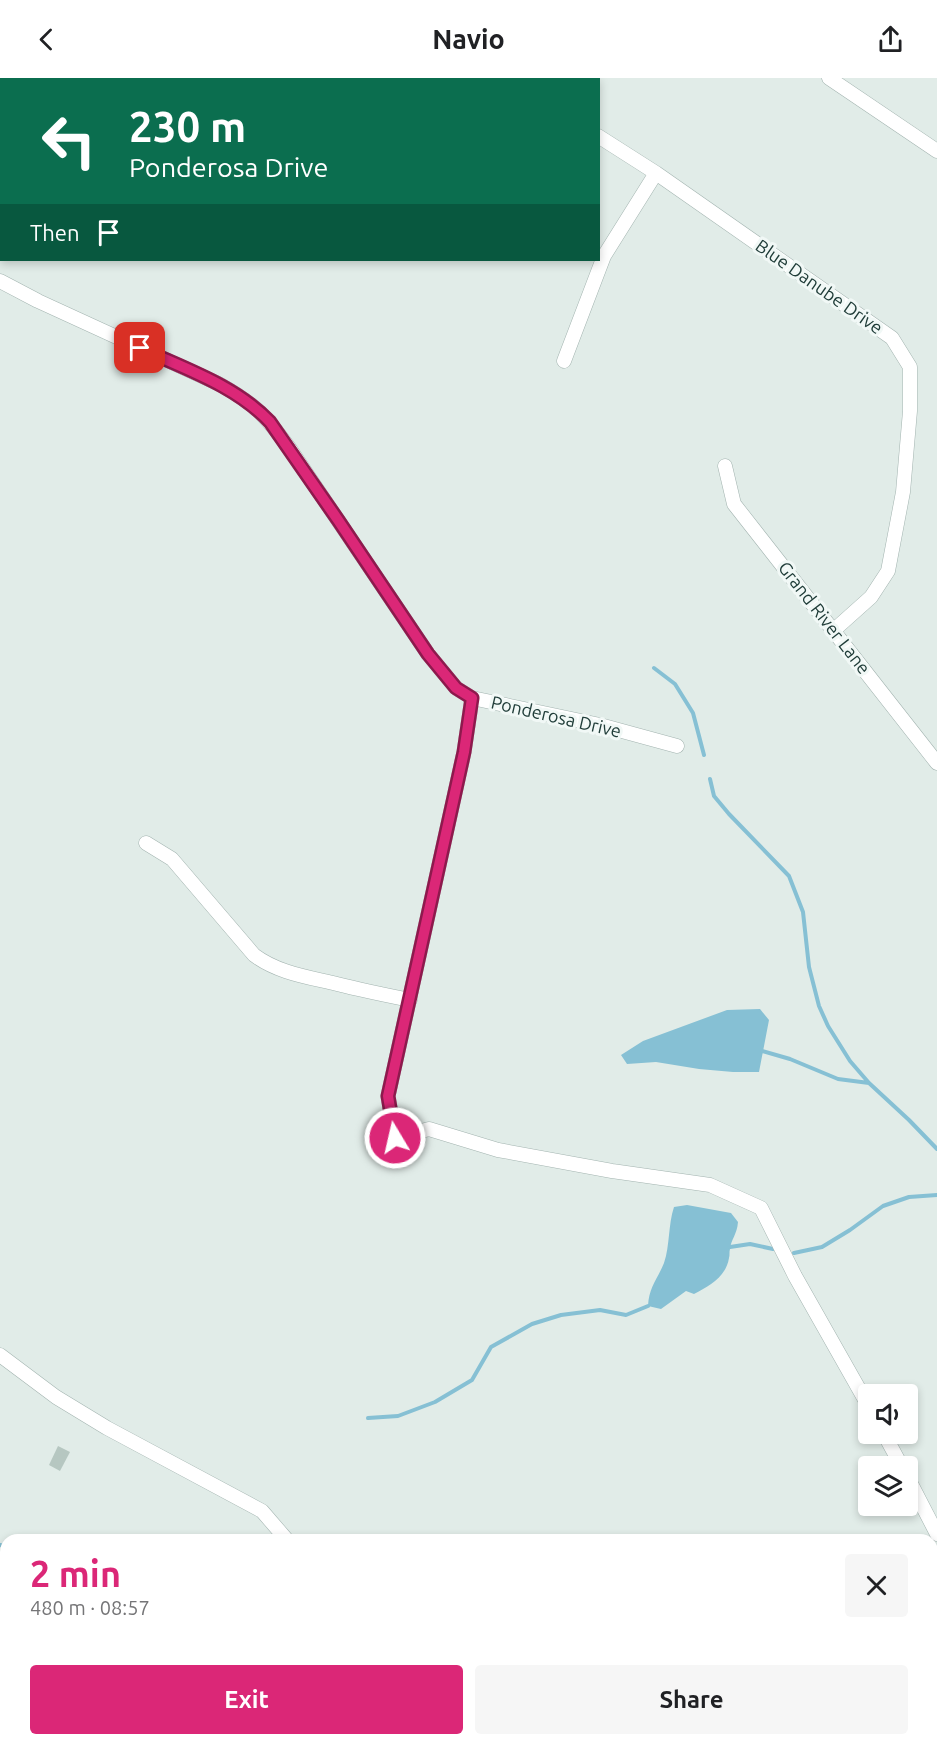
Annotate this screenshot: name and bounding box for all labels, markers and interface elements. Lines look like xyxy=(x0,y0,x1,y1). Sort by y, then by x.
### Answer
icon: back xyxy=(30,23,63,56)
icon: share xyxy=(874,23,907,56)
text: Navio xyxy=(432,24,505,54)
icon: left xyxy=(30,102,108,180)
text: 230 m xyxy=(129,103,246,150)
text: Ponderosa Drive xyxy=(129,152,328,182)
icon: arrive xyxy=(92,216,125,249)
text: Then xyxy=(30,220,80,245)
street label: Blue Danube Drive xyxy=(752,235,887,337)
pin xyxy=(114,322,165,373)
icon: arrive xyxy=(123,331,156,364)
street label: Grand River Lane xyxy=(775,557,875,677)
street label: Ponderosa Drive xyxy=(489,691,623,741)
position arrow xyxy=(363,1106,427,1170)
map controls xyxy=(858,1384,918,1516)
button: sound xyxy=(858,1384,918,1444)
button: layers xyxy=(858,1456,918,1516)
text: 2 min xyxy=(30,1553,121,1594)
button: close xyxy=(845,1554,908,1617)
text: 480 m · 08:57 xyxy=(30,1596,150,1619)
button: Exit xyxy=(30,1665,463,1734)
button: Share xyxy=(475,1665,908,1734)

